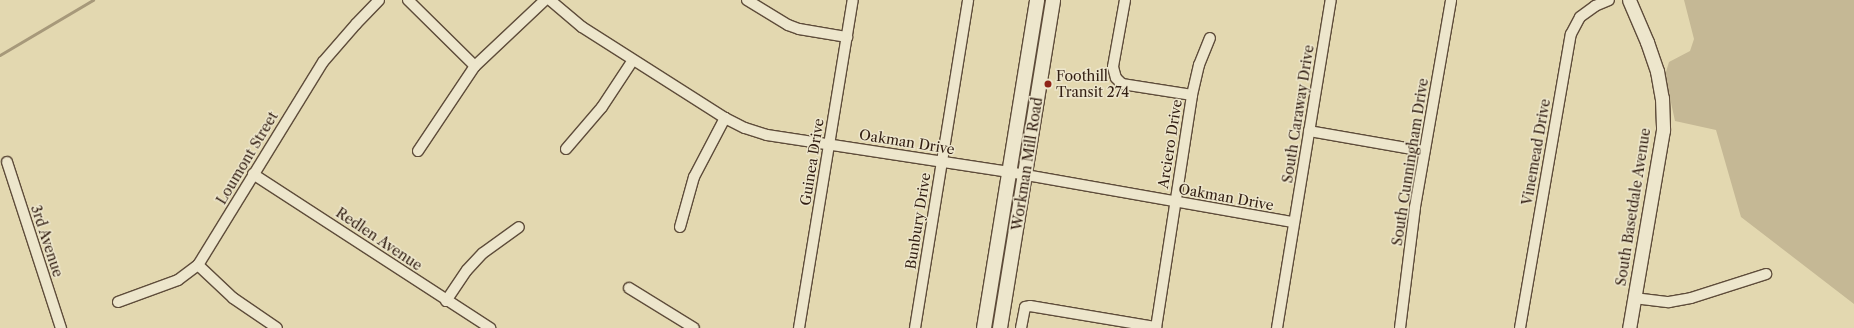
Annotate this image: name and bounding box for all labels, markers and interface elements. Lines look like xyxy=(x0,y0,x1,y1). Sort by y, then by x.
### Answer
street label: South Caraway Drive xyxy=(1279,43,1317,185)
place label: Foothill Transit 274 xyxy=(1056,68,1129,100)
street label: South Cunningham Drive xyxy=(1388,77,1432,247)
marker: Foothill Transit 274 xyxy=(1043,79,1053,89)
street label: Workman Mill Road xyxy=(1008,96,1046,232)
street label: Vinemead Drive xyxy=(1518,97,1554,207)
street label: Arciero Drive xyxy=(1155,98,1185,190)
street label: Loumont Street xyxy=(213,109,281,207)
street label: Guinea Drive xyxy=(797,117,827,207)
street label: Oakman Drive xyxy=(858,126,956,158)
street label: South Basetdale Avenue xyxy=(1612,126,1654,288)
street label: Bunbury Drive xyxy=(902,171,934,271)
street label: Oakman Drive xyxy=(1177,180,1275,214)
street label: 3rd Avenue xyxy=(27,203,67,279)
street label: Redlen Avenue xyxy=(333,204,425,274)

